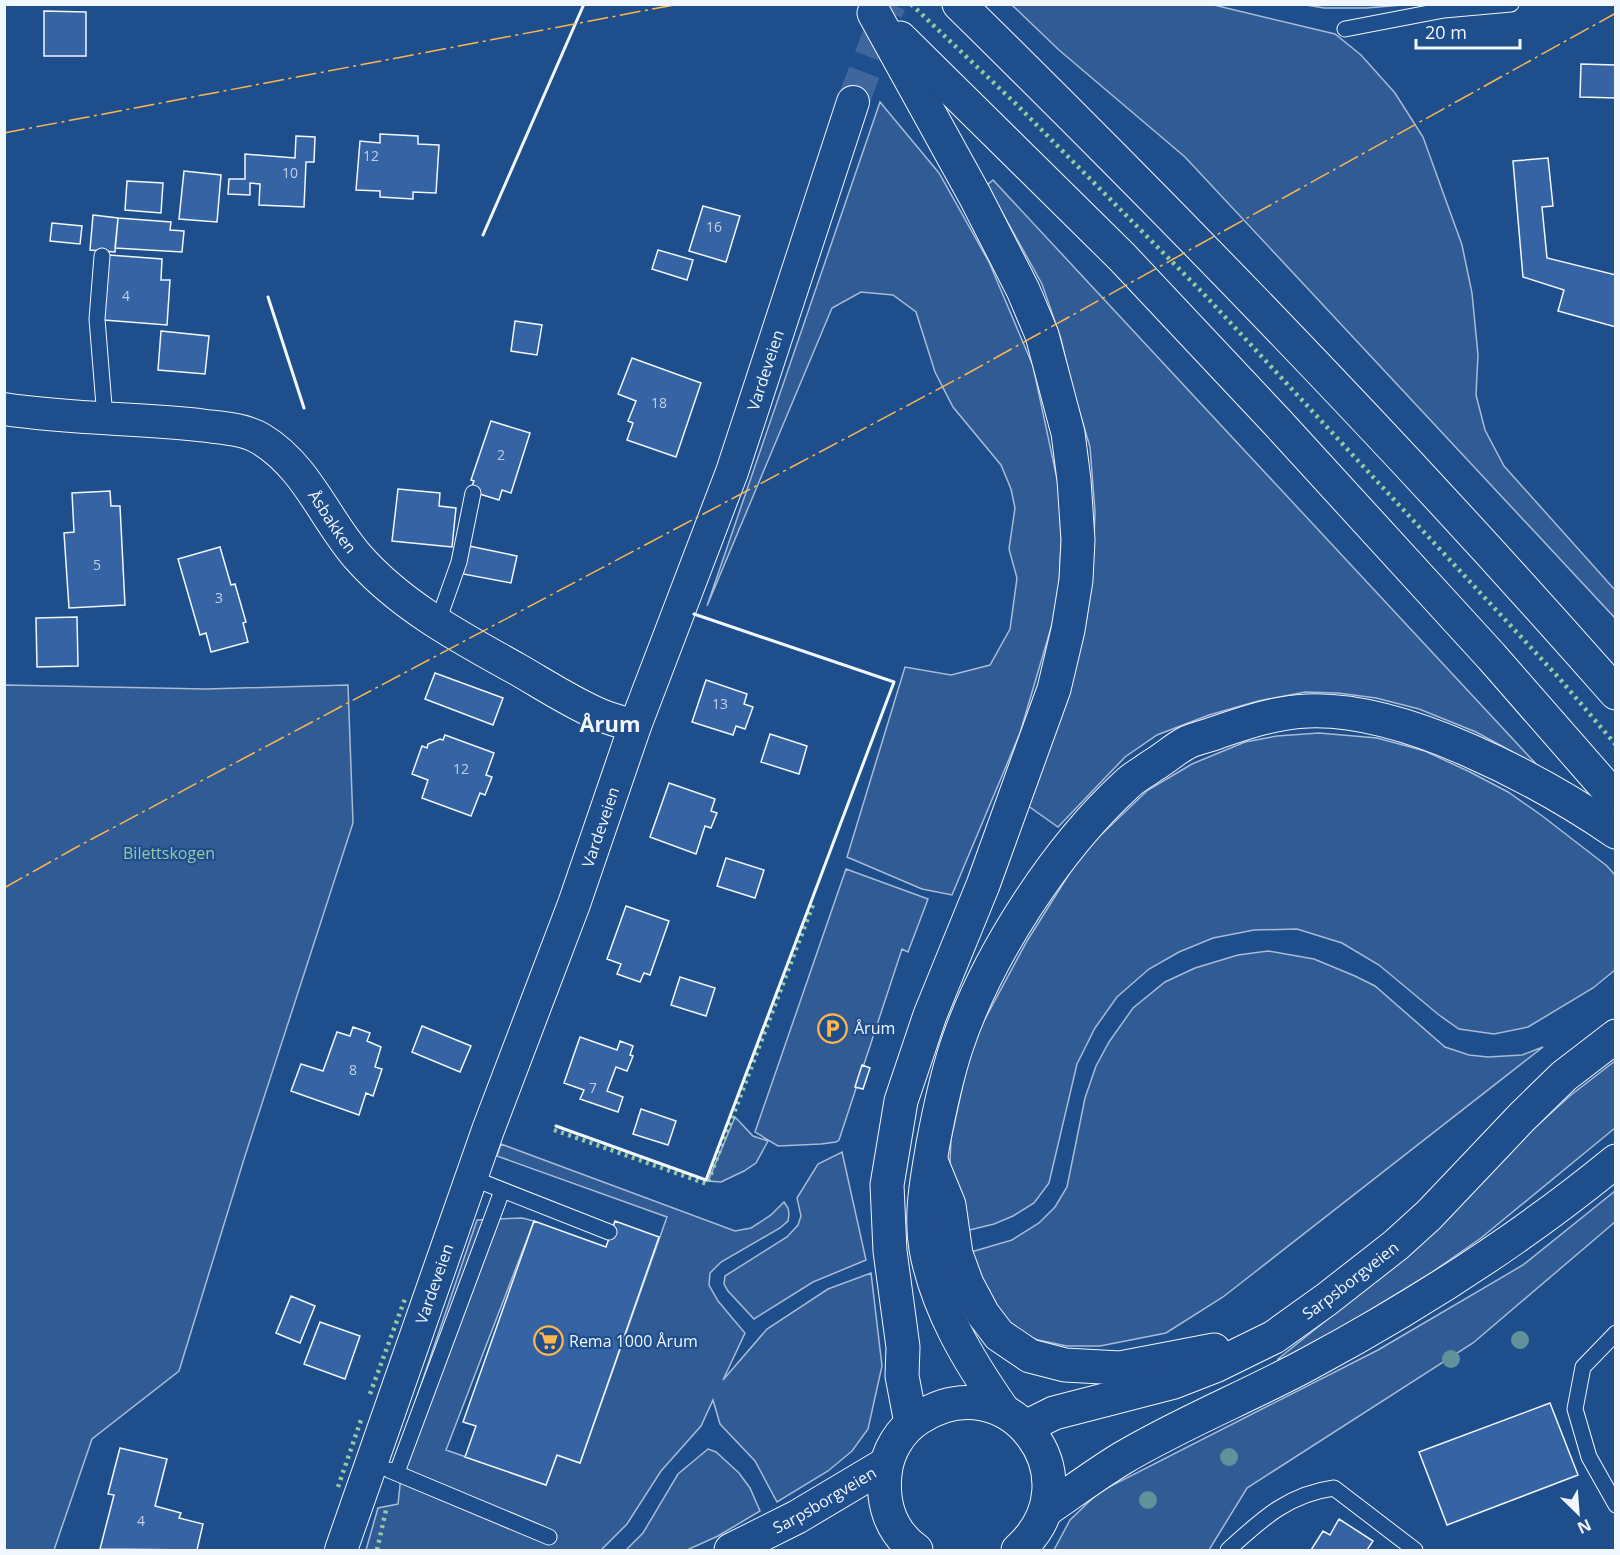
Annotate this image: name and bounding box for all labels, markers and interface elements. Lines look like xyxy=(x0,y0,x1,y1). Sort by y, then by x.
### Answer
scale bar xyxy=(1416,12,1520,50)
text: 20 m xyxy=(1425,20,1467,44)
house number: 12 xyxy=(363,146,379,165)
house number: 10 xyxy=(282,163,298,182)
house number: 16 xyxy=(706,217,722,236)
house number: 4 xyxy=(122,286,130,305)
street label: Vardeveien xyxy=(742,327,789,413)
house number: 18 xyxy=(651,393,667,412)
house number: 2 xyxy=(497,445,505,464)
street label: Åsbakken xyxy=(303,486,362,558)
house number: 5 xyxy=(93,555,101,574)
house number: 3 xyxy=(215,588,223,607)
house number: 13 xyxy=(712,694,728,713)
district label: Årum xyxy=(579,708,641,738)
house number: 12 xyxy=(453,759,469,778)
street label: Vardeveien xyxy=(576,784,624,870)
park label: Bilettskogen xyxy=(123,842,215,864)
parking icon: Årum xyxy=(817,1012,849,1044)
place label: Årum xyxy=(854,1017,895,1039)
house number: 8 xyxy=(349,1060,357,1079)
house number: 7 xyxy=(589,1078,597,1097)
street label: Sarpsborgveien xyxy=(1298,1236,1403,1324)
street label: Vardeveien xyxy=(410,1241,458,1327)
supermarket icon: Rema 1000 Årum xyxy=(532,1325,564,1357)
place label: Rema 1000 Årum xyxy=(569,1330,698,1352)
street label: Sarpsborgveien xyxy=(769,1461,880,1538)
north arrow xyxy=(1548,1483,1608,1543)
house number: 4 xyxy=(137,1511,145,1530)
text: N xyxy=(1574,1514,1595,1539)

